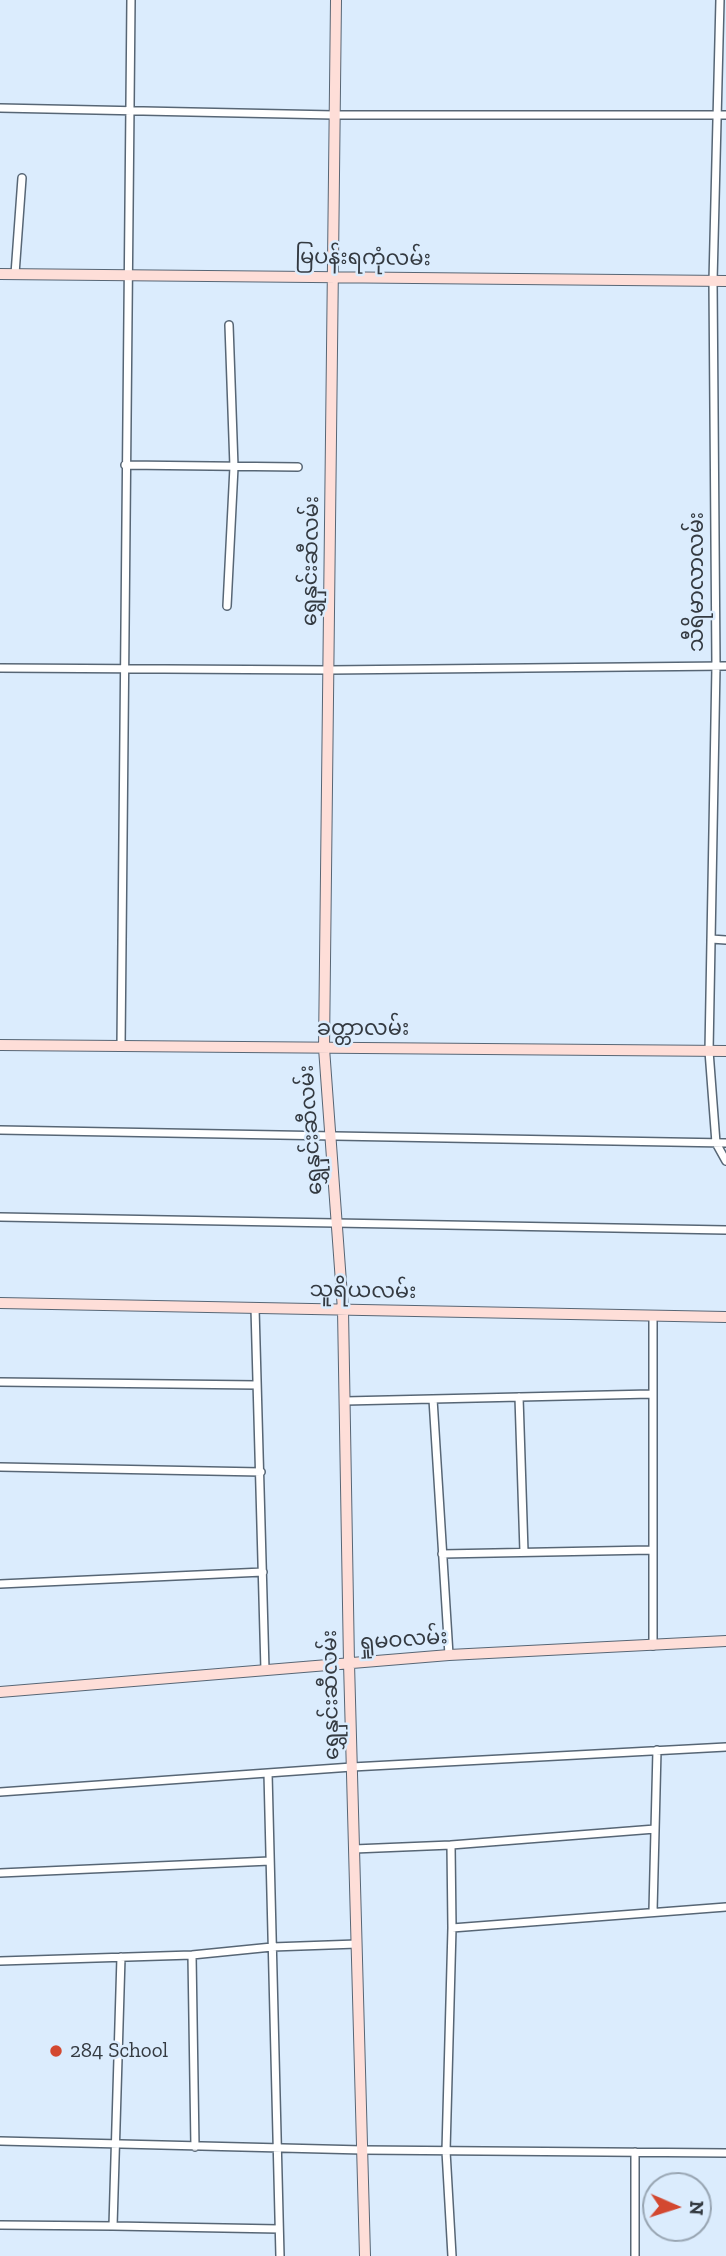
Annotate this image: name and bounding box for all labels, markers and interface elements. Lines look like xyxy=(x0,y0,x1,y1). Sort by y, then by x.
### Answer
street label: မြပန်းရကုံလမ်း xyxy=(295,244,431,272)
street label: ရွှေနှင်းဆီလမ်း xyxy=(297,496,325,626)
street label: သီရိမာလာလမ်း xyxy=(684,512,710,652)
street label: ခတ္တာလမ်း xyxy=(317,1016,409,1042)
street label: ရွှေနှင်းဆီလမ်း xyxy=(294,1064,328,1196)
street label: သူရိယလမ်း xyxy=(309,1277,417,1305)
street label: ရှုမဝလမ်း xyxy=(358,1624,448,1656)
street label: ရွှေနှင်းဆီလမ်း xyxy=(317,1630,345,1760)
place label: 284 School xyxy=(70,2038,168,2064)
marker: 284 School xyxy=(48,2043,64,2059)
north arrow xyxy=(642,2172,712,2242)
text: N xyxy=(685,2200,708,2216)

